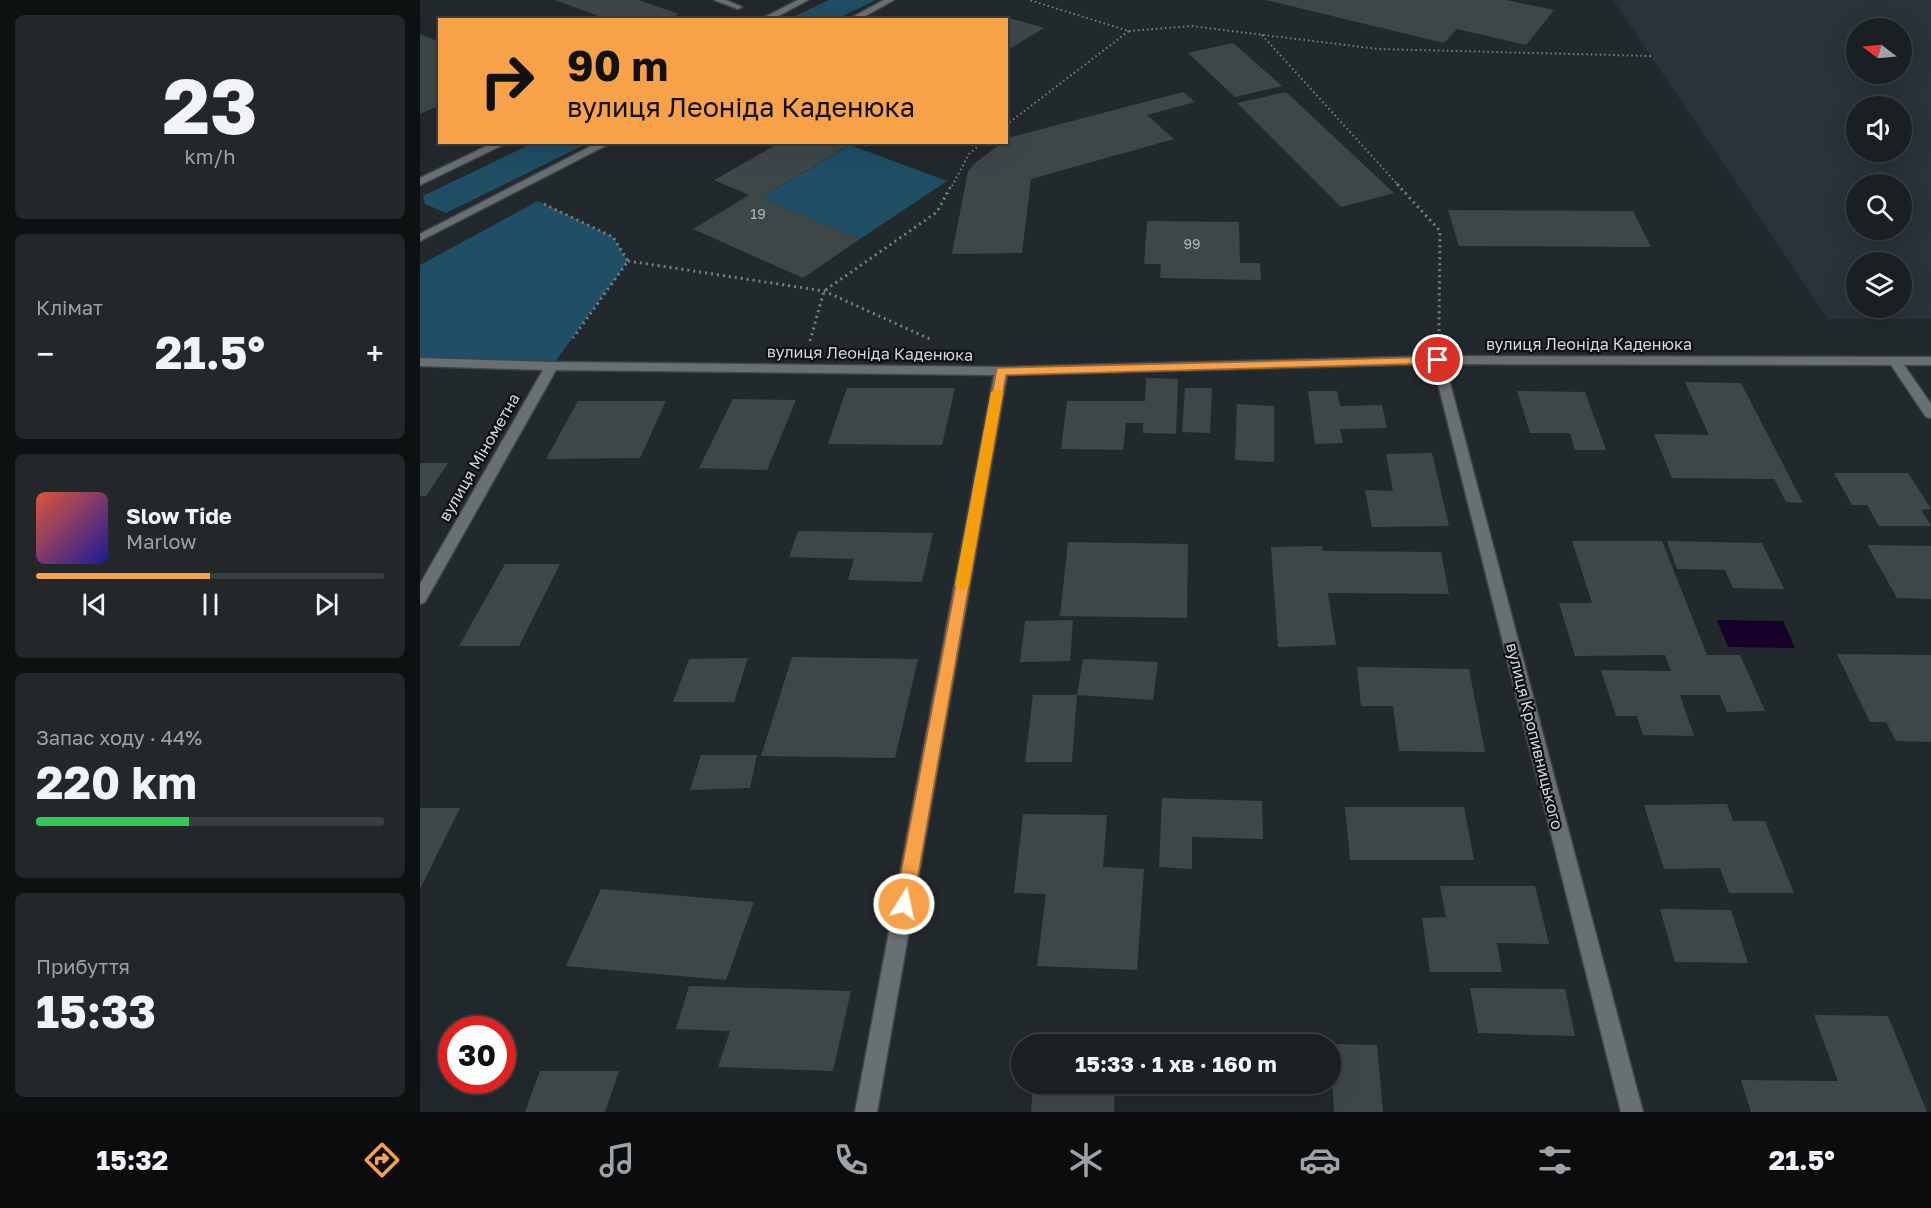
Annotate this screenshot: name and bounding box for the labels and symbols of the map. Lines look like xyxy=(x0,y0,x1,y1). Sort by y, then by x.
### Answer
north arrow xyxy=(1846,18,1912,84)
house number: 19 xyxy=(750,205,766,222)
house number: 99 xyxy=(1184,235,1200,252)
pin xyxy=(1412,334,1463,385)
street label: вулиця Леоніда Каденюка xyxy=(1486,334,1692,354)
street label: вулиця Леоніда Каденюка xyxy=(767,341,973,365)
street label: вулиця Мінометна xyxy=(434,389,524,525)
street label: вулиця Кропивницького xyxy=(1502,641,1568,831)
position arrow xyxy=(872,872,936,936)
speed limit sign: 30 xyxy=(438,1016,516,1094)

